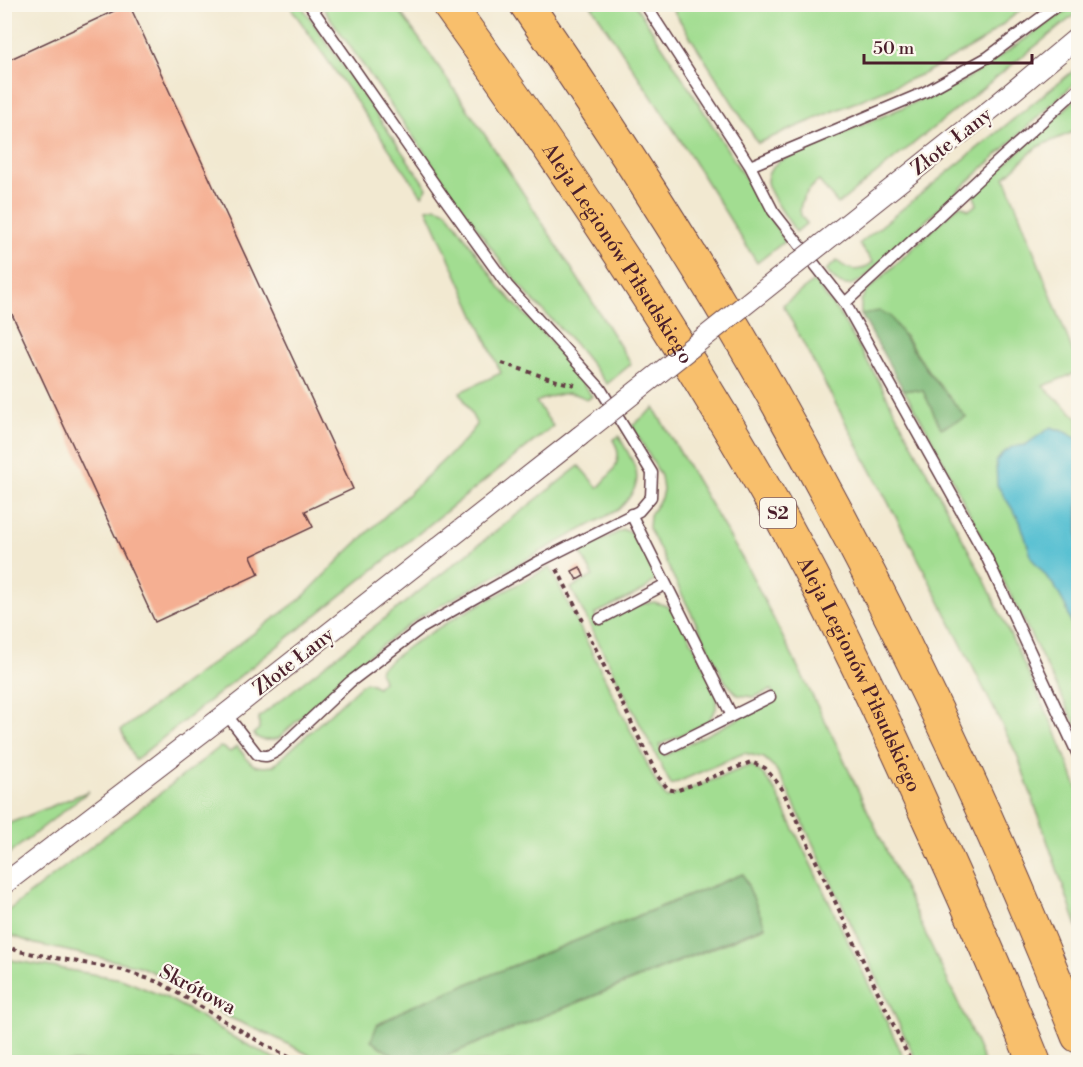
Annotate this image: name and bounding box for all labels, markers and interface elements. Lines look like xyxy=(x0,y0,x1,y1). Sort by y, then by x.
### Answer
scale bar xyxy=(864,27,1032,65)
text: 50 m xyxy=(873,37,915,60)
street label: Złote Łany xyxy=(906,103,998,182)
street label: Aleja Legionów Piłsudskiego xyxy=(536,138,698,369)
road number: S2 xyxy=(760,498,796,528)
street label: Aleja Legionów Piłsudskiego xyxy=(790,552,926,797)
street label: Złote Łany xyxy=(248,623,340,702)
street label: Skrótowa xyxy=(155,960,241,1021)

